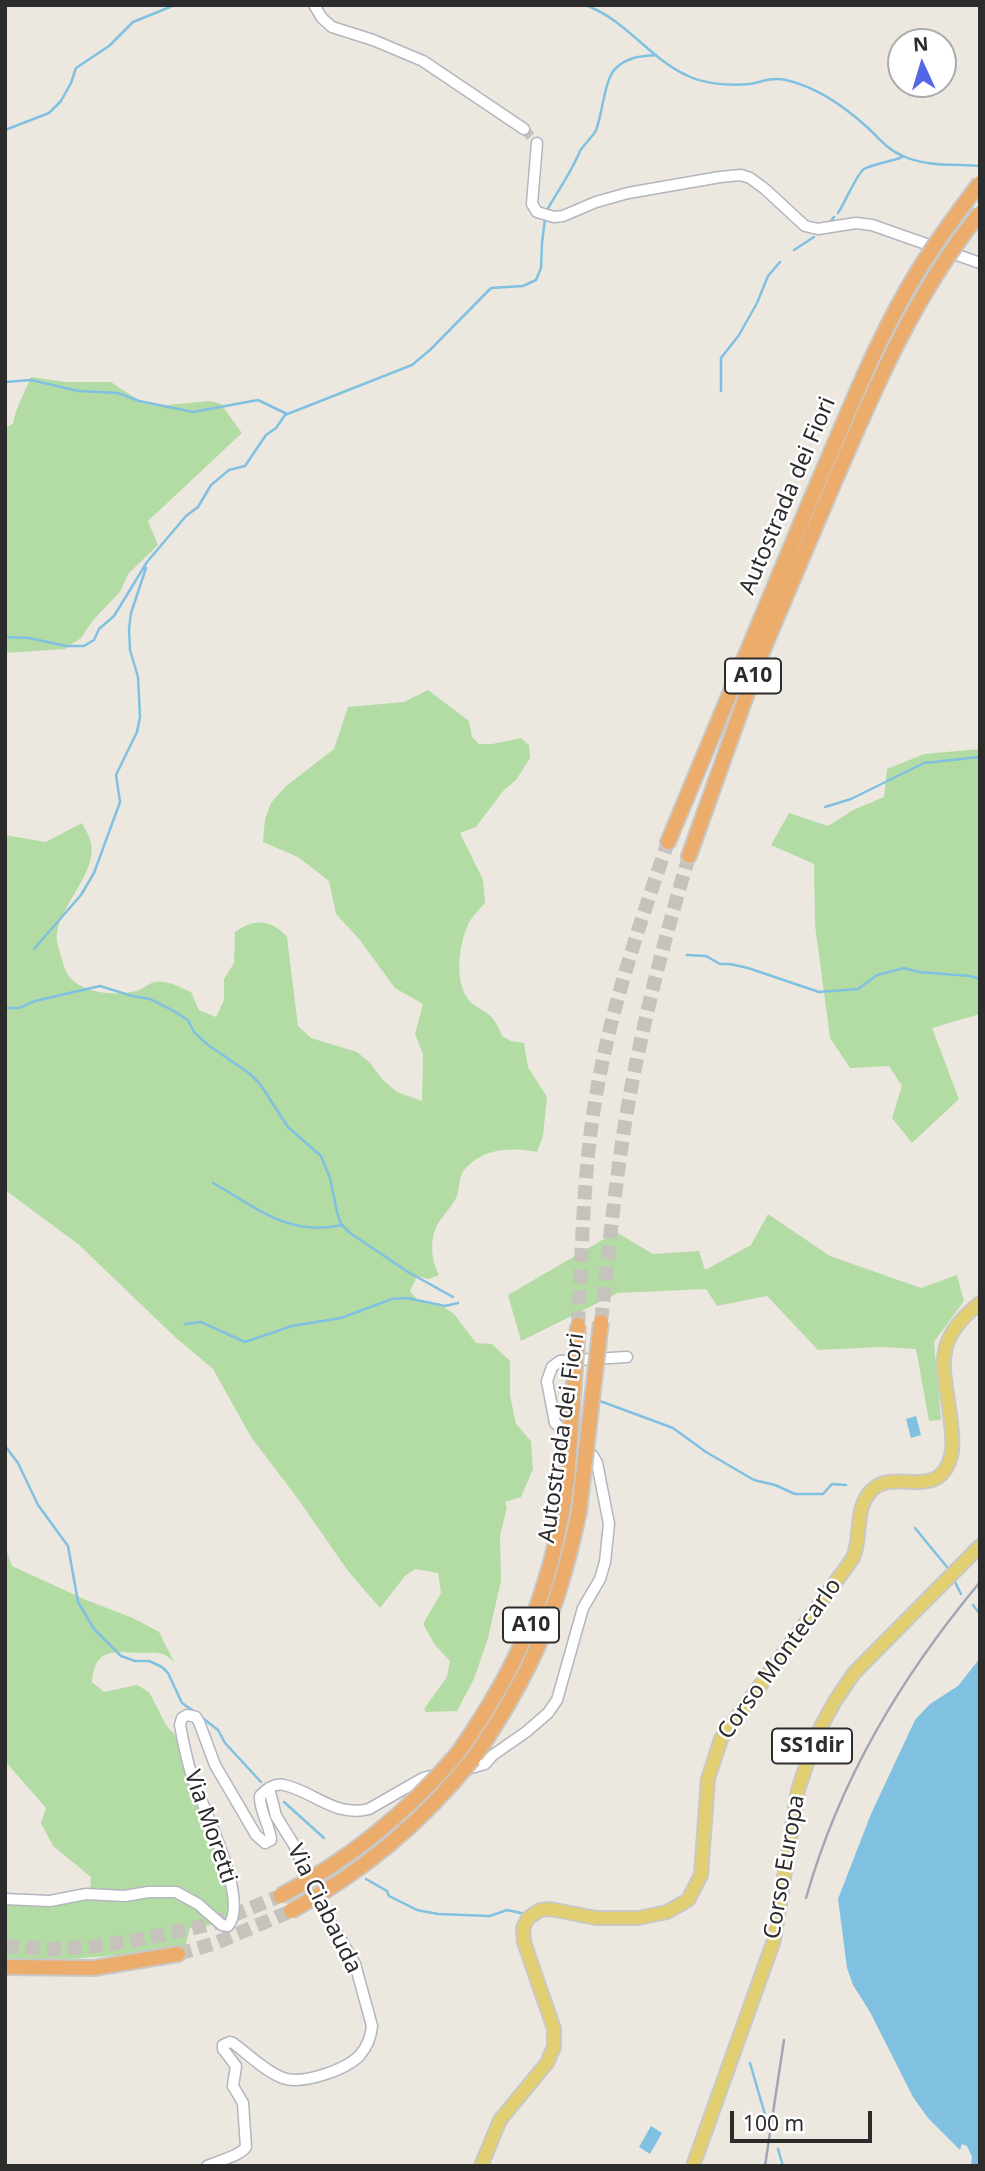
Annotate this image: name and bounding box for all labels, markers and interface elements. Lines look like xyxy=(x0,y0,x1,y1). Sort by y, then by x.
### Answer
north arrow xyxy=(887,28,957,98)
text: N xyxy=(912,31,929,58)
street label: Autostrada dei Fiori xyxy=(734,393,842,599)
road number: A10 xyxy=(725,658,781,694)
street label: Autostrada dei Fiori xyxy=(534,1331,590,1545)
street label: Corso Montecarlo xyxy=(712,1573,848,1745)
road number: A10 xyxy=(503,1608,559,1642)
road number: SS1dir xyxy=(772,1728,852,1764)
street label: Via Moretti xyxy=(178,1767,242,1887)
street label: Corso Europa xyxy=(759,1793,811,1941)
street label: Via Ciabauda xyxy=(281,1840,367,1978)
scale bar xyxy=(733,2098,875,2142)
text: 100 m xyxy=(743,2109,804,2137)

